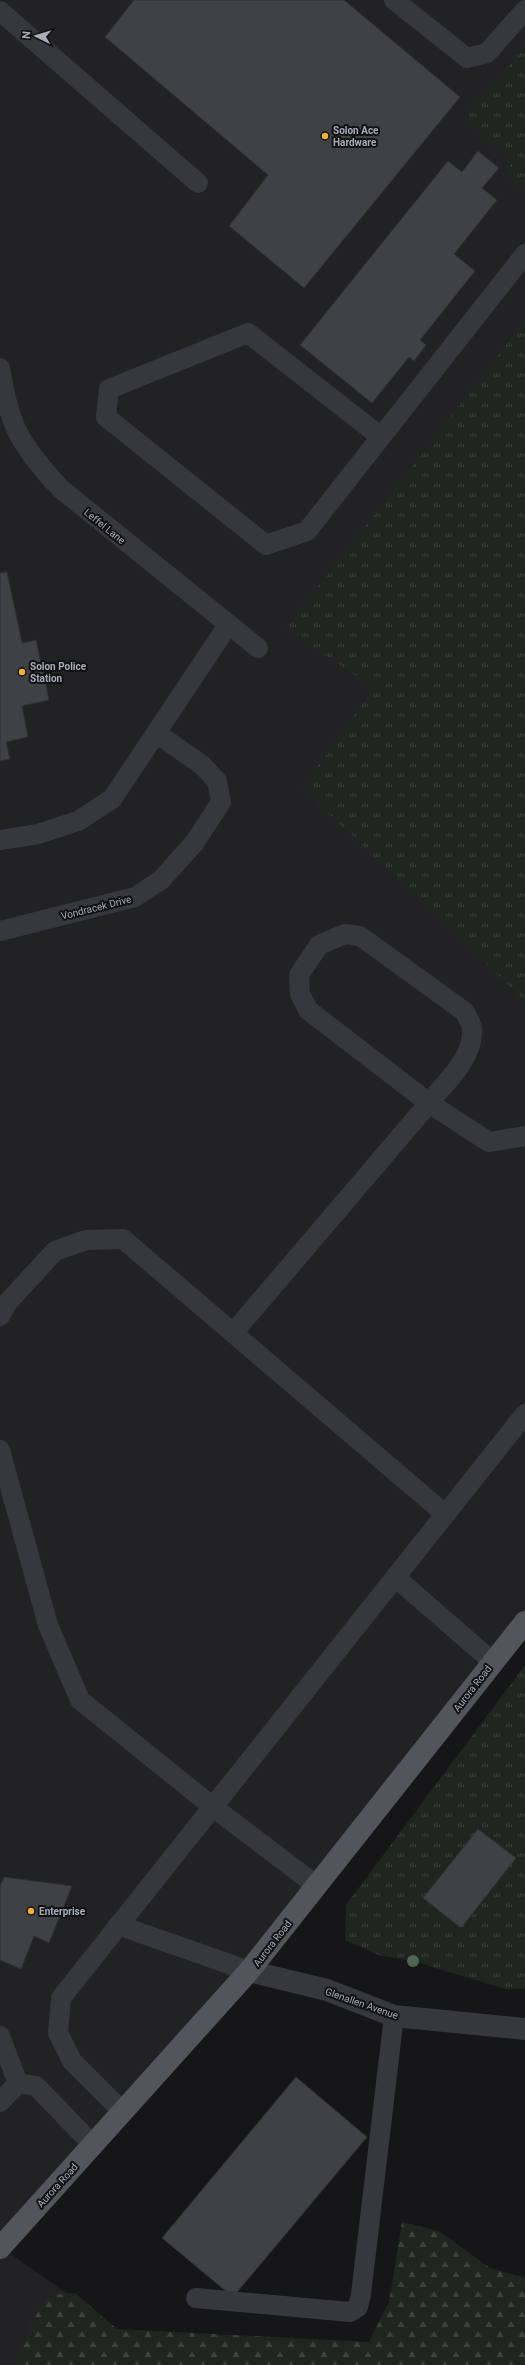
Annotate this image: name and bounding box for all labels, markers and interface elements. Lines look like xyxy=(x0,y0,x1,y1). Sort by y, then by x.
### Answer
north arrow xyxy=(16,16,56,56)
text: N xyxy=(20,31,33,40)
place label: Solon Ace Hardware xyxy=(333,125,379,148)
marker: Solon Ace Hardware xyxy=(320,131,330,141)
street label: Leffel Lane xyxy=(82,507,127,546)
place label: Solon Police Station xyxy=(30,661,87,684)
marker: Solon Police Station xyxy=(17,667,27,677)
street label: Vondracek Drive xyxy=(60,893,132,922)
street label: Aurora Road xyxy=(451,1663,494,1713)
marker: Enterprise xyxy=(26,1906,36,1916)
place label: Enterprise xyxy=(39,1906,86,1917)
street label: Aurora Road xyxy=(251,1918,294,1968)
street label: Glenallen Avenue xyxy=(324,1986,400,2021)
street label: Aurora Road xyxy=(35,2161,80,2209)

